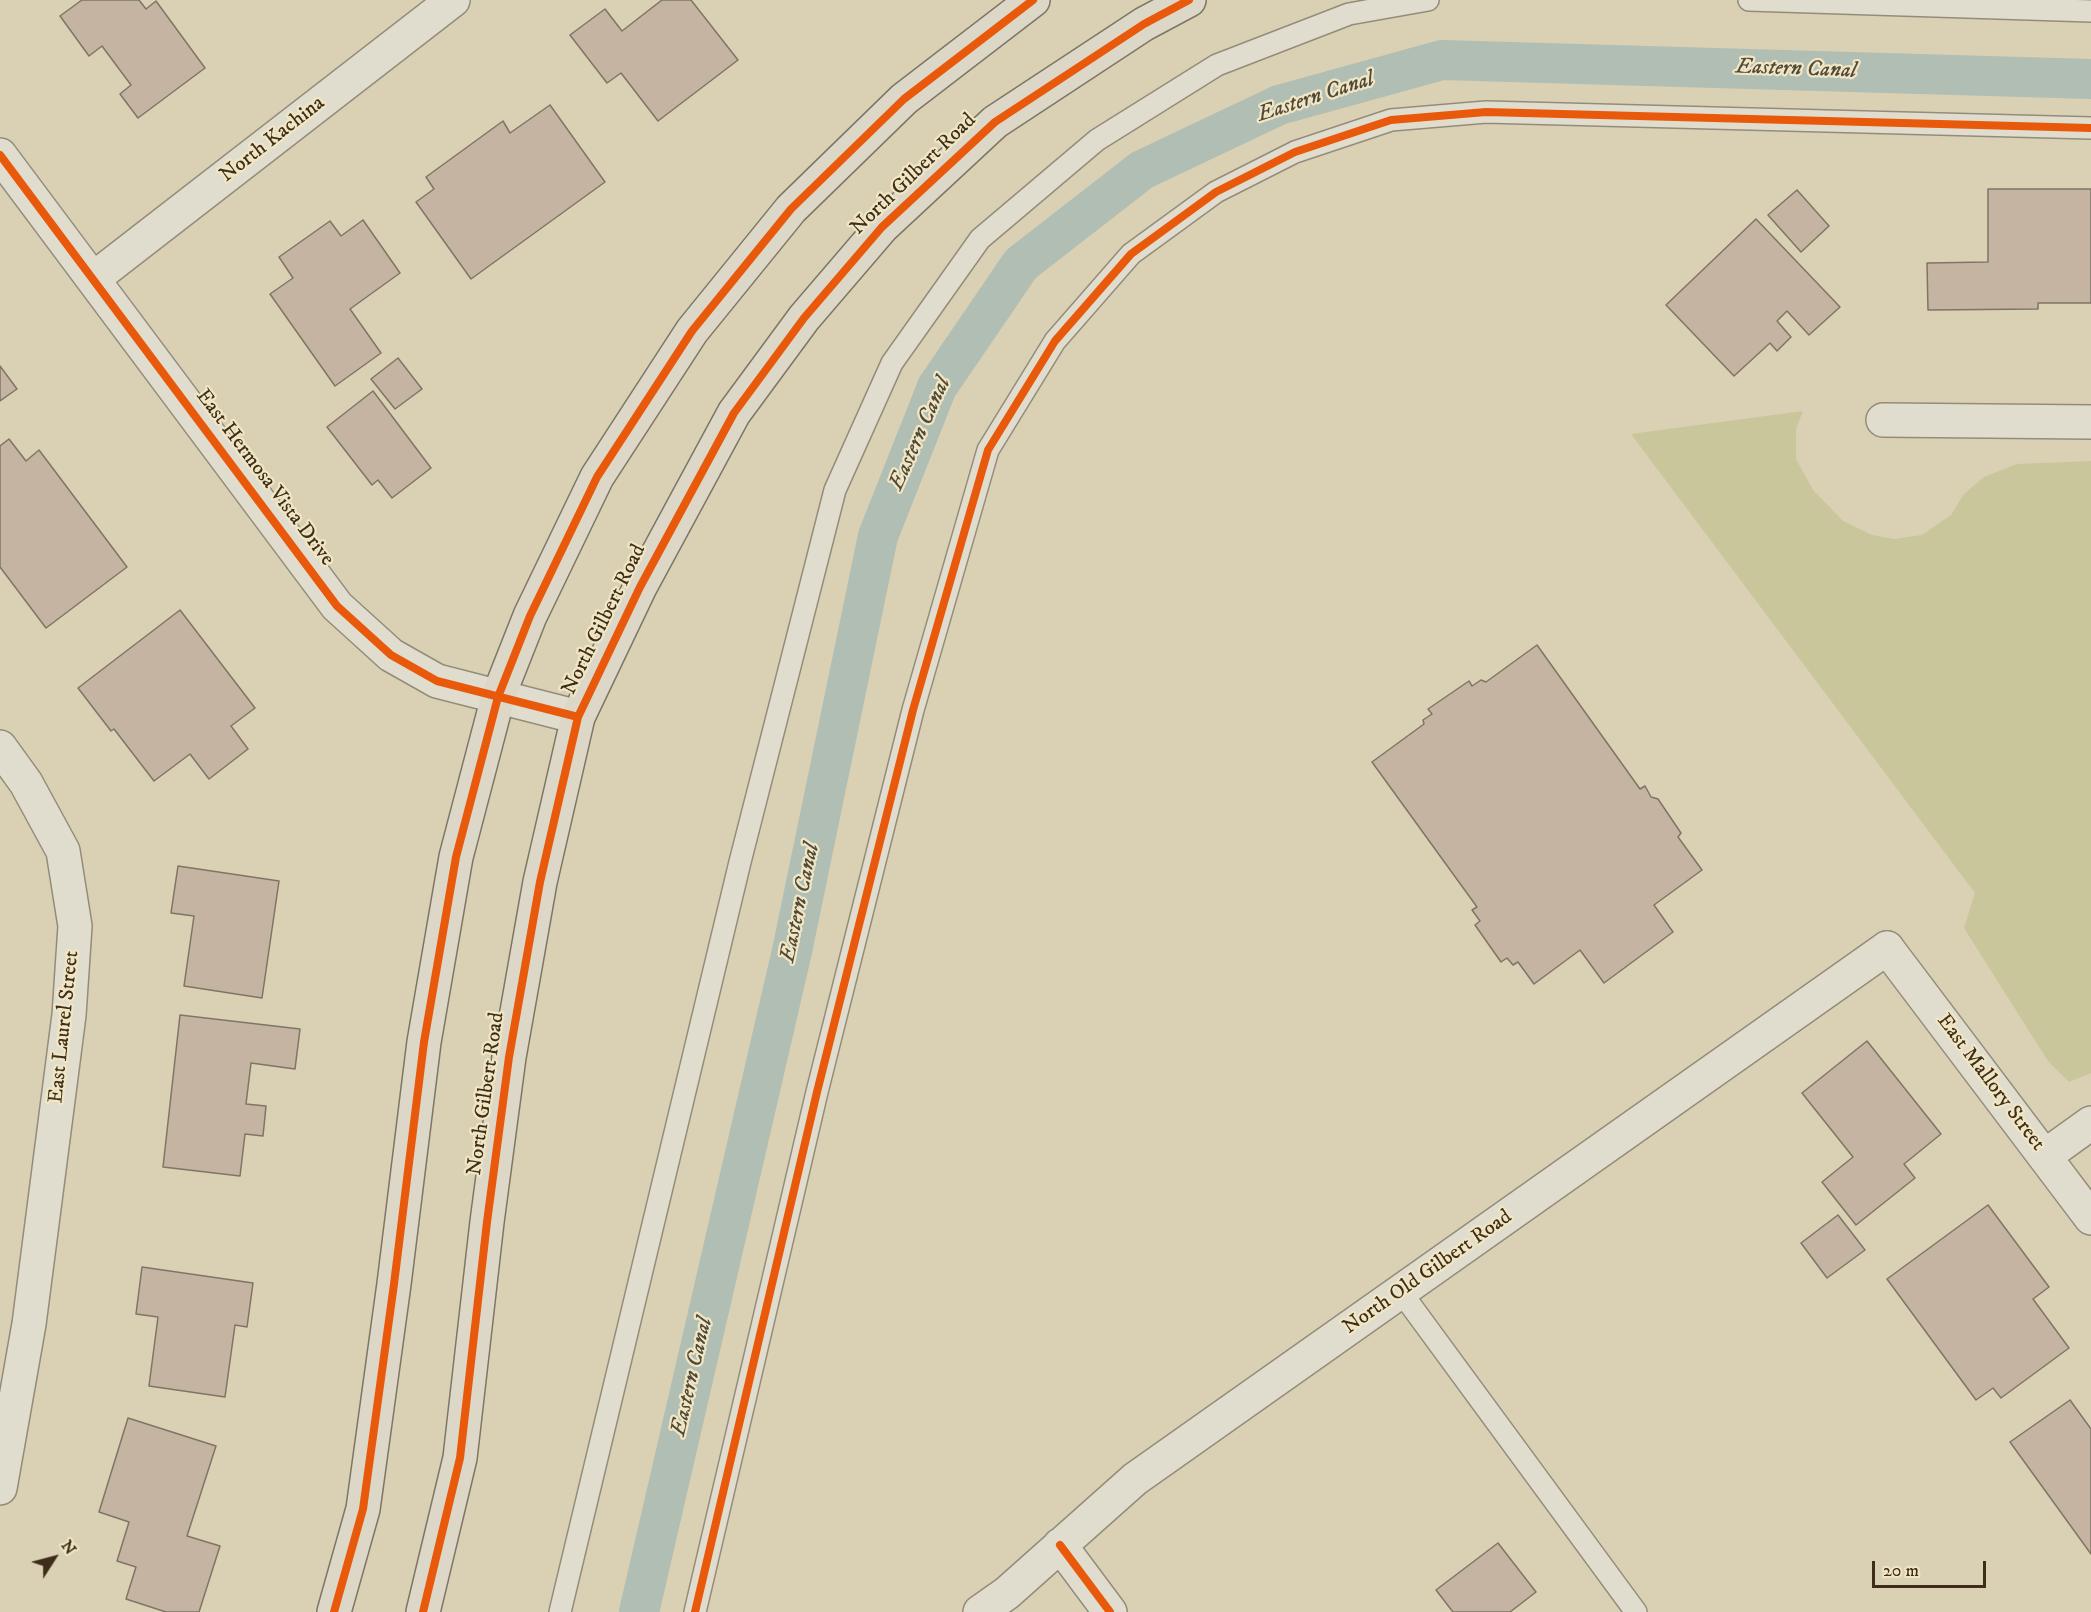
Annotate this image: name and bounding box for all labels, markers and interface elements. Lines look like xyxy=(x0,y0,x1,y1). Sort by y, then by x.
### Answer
water label: Eastern Canal xyxy=(1735,55,1857,85)
water label: Eastern Canal xyxy=(1255,67,1377,129)
street label: North Kachina xyxy=(216,91,330,189)
street label: North Gilbert Road xyxy=(846,109,982,241)
water label: Eastern Canal xyxy=(884,373,958,495)
street label: East Hermosa Vista Drive xyxy=(189,385,339,571)
street label: North Gilbert Road xyxy=(558,541,652,699)
water label: Eastern Canal xyxy=(776,841,826,965)
street label: East Laurel Street xyxy=(44,949,86,1105)
street label: East Mallory Street xyxy=(1930,1010,2050,1156)
street label: North Gilbert Road xyxy=(463,1011,511,1177)
street label: North Old Gilbert Road xyxy=(1339,1205,1517,1341)
water label: Eastern Canal xyxy=(667,1315,719,1439)
north arrow xyxy=(24,1528,84,1588)
text: N xyxy=(57,1536,81,1559)
scale bar xyxy=(1875,1549,1989,1587)
text: 20 m xyxy=(1883,1560,1919,1582)

